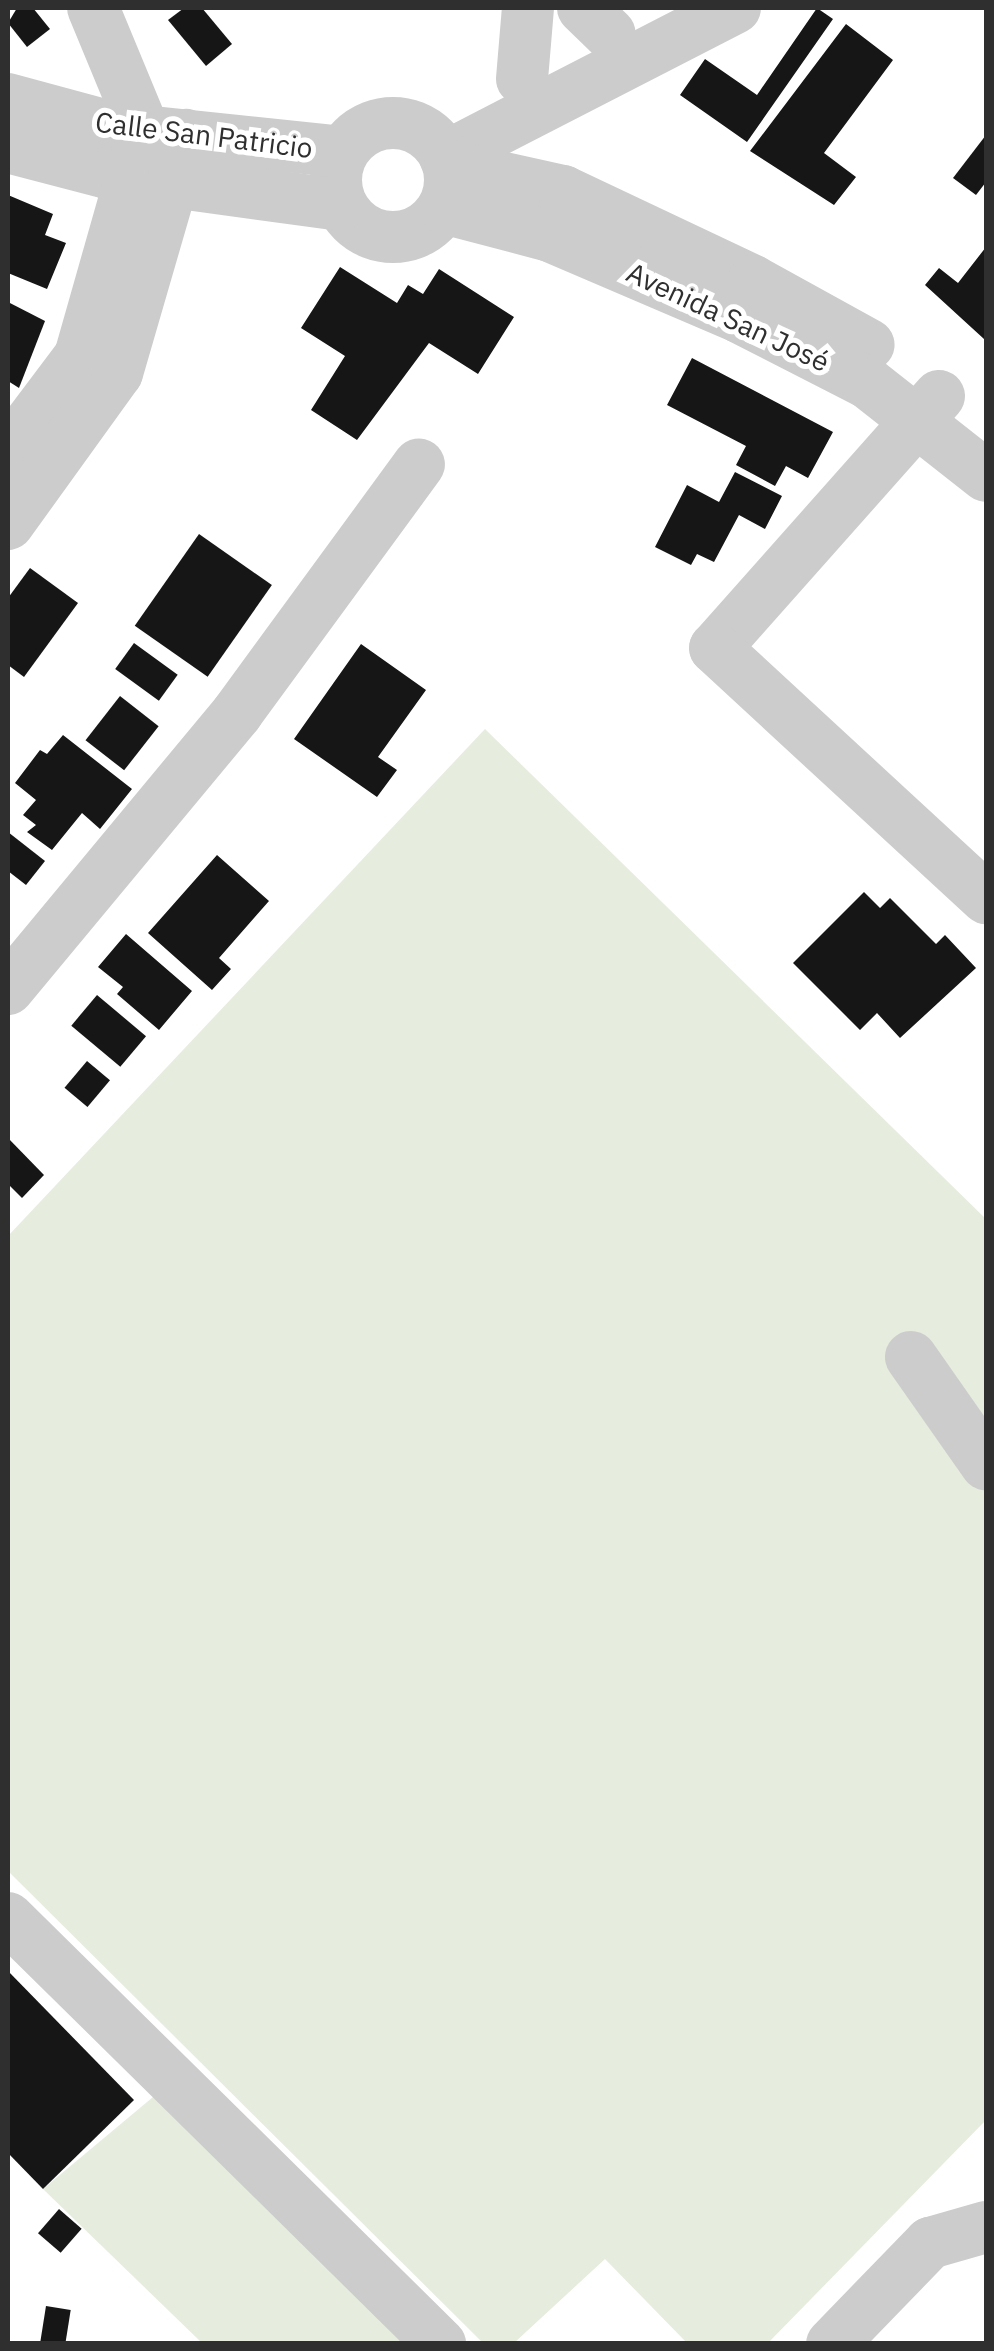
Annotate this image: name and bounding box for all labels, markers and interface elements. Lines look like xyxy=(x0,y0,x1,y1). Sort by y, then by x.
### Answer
street label: Calle San Patricio xyxy=(93,105,315,165)
street label: Avenida San José xyxy=(621,255,835,379)

